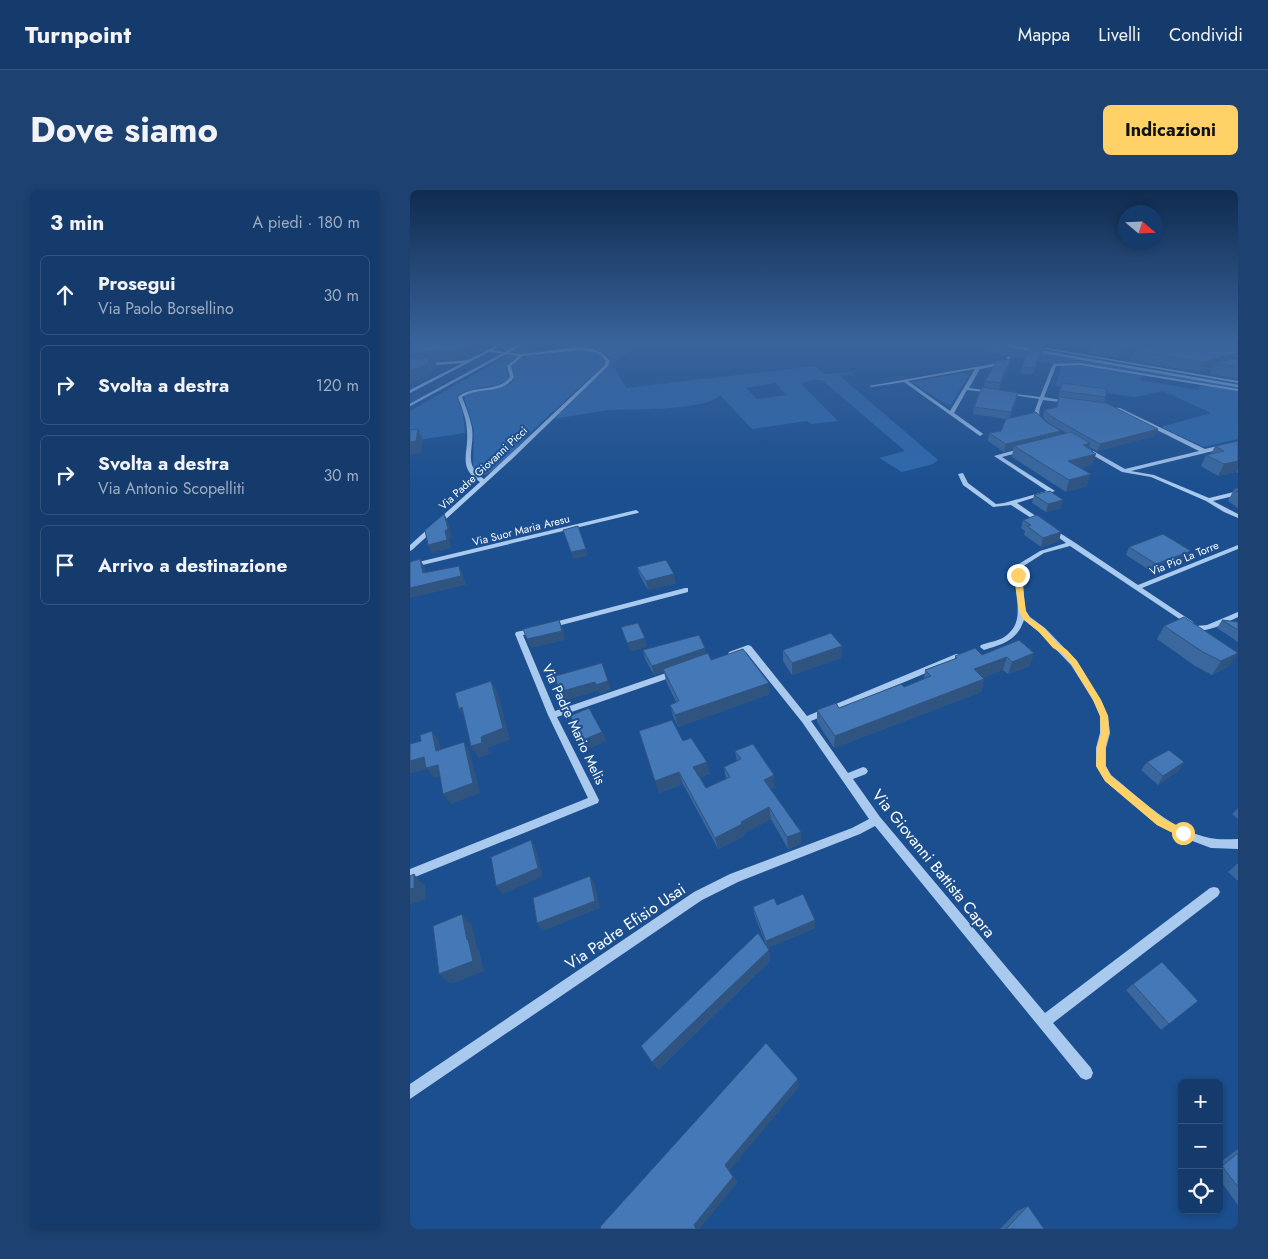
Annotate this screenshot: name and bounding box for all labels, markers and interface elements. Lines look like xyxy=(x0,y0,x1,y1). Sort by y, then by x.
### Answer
text: Turnpoint xyxy=(25,17,131,52)
text: Mappa xyxy=(1018,22,1070,48)
text: Livelli xyxy=(1098,22,1141,48)
text: Condividi xyxy=(1169,22,1243,48)
text: Dove siamo xyxy=(30,105,218,155)
button: Indicazioni xyxy=(1103,105,1238,155)
north arrow xyxy=(1118,205,1163,250)
text: 3 min xyxy=(50,208,104,238)
text: A piedi · 180 m xyxy=(253,211,360,234)
text: Prosegui xyxy=(98,270,176,297)
icon: ahead xyxy=(51,281,79,309)
text: 30 m xyxy=(323,284,359,307)
text: Via Paolo Borsellino xyxy=(98,297,234,320)
icon: right xyxy=(51,371,79,399)
text: Svolta a destra xyxy=(98,372,229,399)
text: 120 m xyxy=(316,374,359,397)
street label: Via Padre Giovanni Picci xyxy=(435,423,531,513)
text: Svolta a destra xyxy=(98,450,229,477)
icon: right xyxy=(51,461,79,489)
text: 30 m xyxy=(323,464,359,487)
text: Via Antonio Scopelliti xyxy=(98,477,245,500)
street label: Via Suor Maria Aresu xyxy=(471,510,571,550)
street label: Via Pio La Torre xyxy=(1147,537,1221,579)
icon: arrive xyxy=(51,551,79,579)
text: Arrivo a destinazione xyxy=(98,552,287,579)
route end xyxy=(1007,564,1030,587)
street label: Via Padre Mario Melis xyxy=(537,660,611,788)
street label: Via Giovanni Battista Capra xyxy=(866,784,1001,942)
route start xyxy=(1172,822,1195,845)
street label: Via Padre Efisio Usai xyxy=(561,878,690,975)
map controls xyxy=(1178,1079,1223,1214)
button: + xyxy=(1178,1079,1223,1124)
button: − xyxy=(1178,1124,1223,1169)
button: locate xyxy=(1178,1169,1223,1214)

